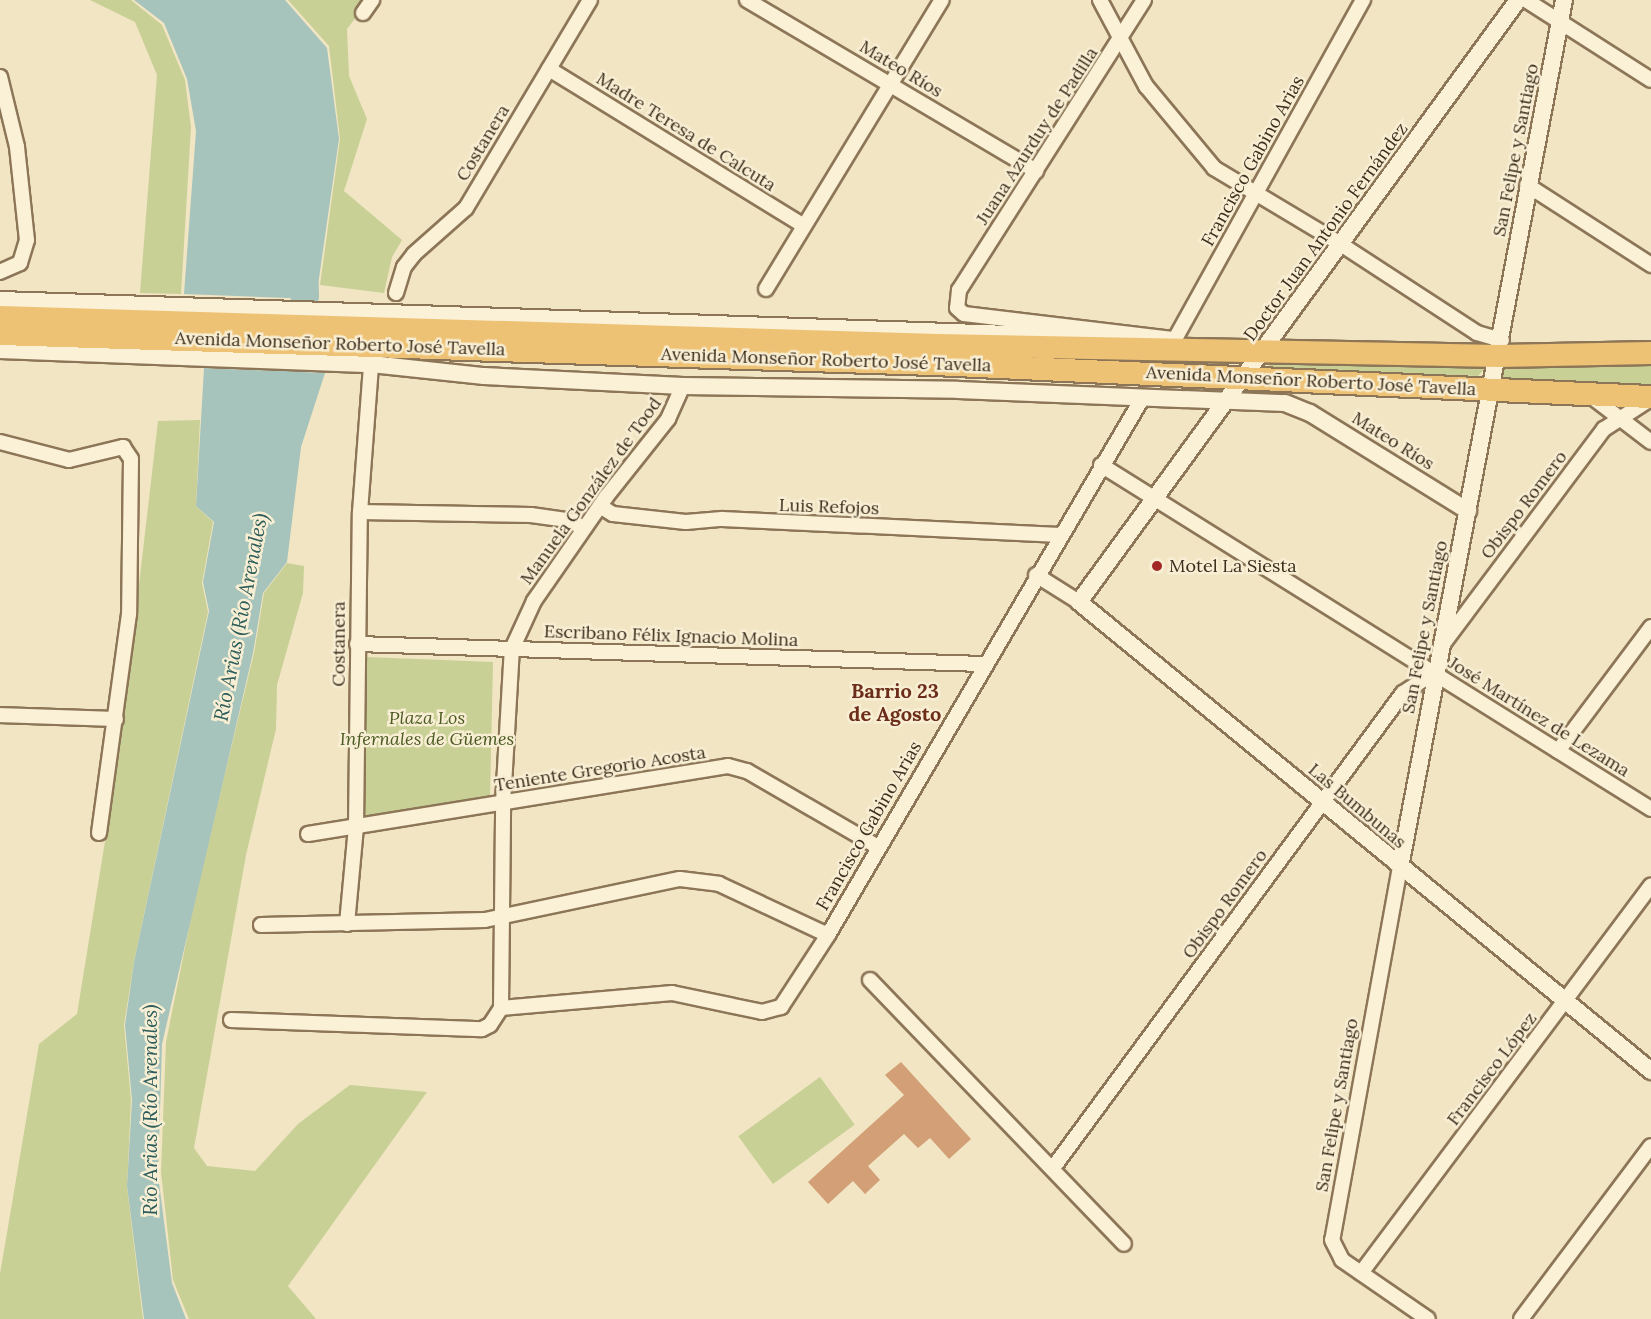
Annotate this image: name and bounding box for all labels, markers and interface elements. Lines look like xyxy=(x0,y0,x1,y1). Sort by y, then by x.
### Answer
street label: Mateo Ríos xyxy=(856,36,946,102)
street label: Juana Azurduy de Padilla xyxy=(972,43,1102,229)
street label: San Felipe y Santiago xyxy=(1489,62,1543,238)
street label: Madre Teresa de Calcuta xyxy=(592,68,780,196)
street label: Francisco Gabino Arias xyxy=(1197,72,1309,250)
street label: Costanera xyxy=(452,101,514,185)
street label: Doctor Juan Antonio Fernández xyxy=(1239,119,1413,345)
street label: Avenida Monseñor Roberto José Tavella xyxy=(175,327,505,361)
street label: Avenida Monseñor Roberto José Tavella xyxy=(661,343,991,377)
street label: Avenida Monseñor Roberto José Tavella xyxy=(1145,362,1477,400)
street label: Manuela González de Tood xyxy=(516,393,666,589)
street label: Mateo Ríos xyxy=(1348,407,1438,475)
street label: Obispo Romero xyxy=(1476,447,1572,563)
street label: Luis Refojos xyxy=(779,494,879,520)
water label: Río Arias (Río Arenales) xyxy=(208,511,272,723)
street label: San Felipe y Santiago xyxy=(1398,539,1452,715)
place label: Motel La Siesta xyxy=(1169,555,1297,577)
marker: Motel La Siesta xyxy=(1150,559,1164,573)
street label: Costanera xyxy=(328,601,350,687)
street label: Escribano Félix Ignacio Molina xyxy=(543,621,799,651)
street label: José Martínez de Lezama xyxy=(1444,652,1634,782)
district label: Barrio 23 de Agosto xyxy=(849,678,941,725)
park label: Plaza Los Infernales de Güemes xyxy=(340,708,514,750)
street label: Francisco Gabino Arias xyxy=(812,738,926,914)
street label: Teniente Gregorio Acosta xyxy=(493,742,707,796)
street label: Las Bumbunas xyxy=(1304,759,1410,853)
street label: Obispo Romero xyxy=(1178,845,1272,963)
water label: Río Arias (Río Arenales) xyxy=(137,1004,161,1216)
street label: Francisco López xyxy=(1442,1008,1542,1130)
street label: San Felipe y Santiago xyxy=(1311,1017,1363,1193)

